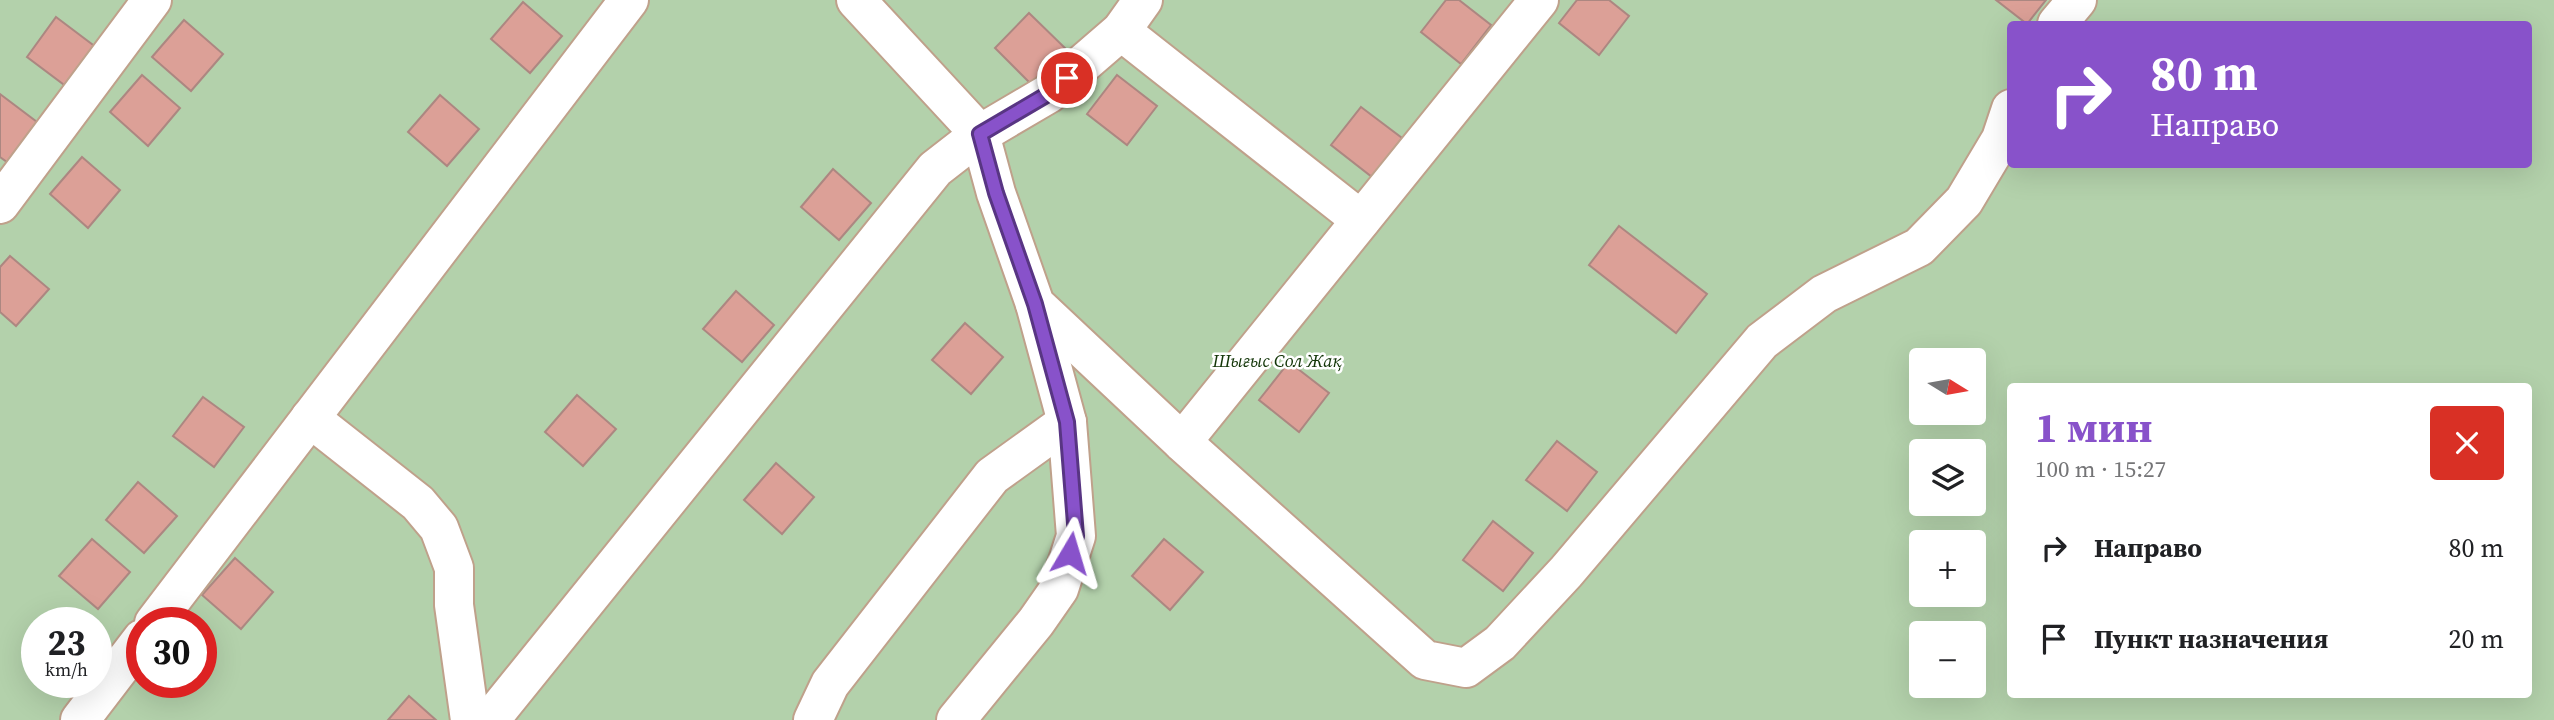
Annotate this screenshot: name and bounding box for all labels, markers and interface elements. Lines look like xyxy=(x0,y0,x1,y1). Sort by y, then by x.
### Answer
text: 80 m xyxy=(2150,39,2258,106)
pin xyxy=(1037,48,1097,108)
icon: right xyxy=(2035,49,2126,140)
icon: arrive xyxy=(1048,59,1086,97)
text: Направо xyxy=(2150,103,2279,147)
park label: Шығыс Сол Жақ xyxy=(1212,348,1343,373)
north arrow xyxy=(1909,348,1986,425)
map controls xyxy=(1909,348,1986,698)
text: 1 мин xyxy=(2035,398,2152,456)
button: close xyxy=(2430,406,2504,480)
button: layers xyxy=(1909,439,1986,516)
text: 100 m · 15:27 xyxy=(2035,453,2166,485)
position arrow xyxy=(1033,516,1107,590)
icon: right xyxy=(2035,529,2073,567)
button: + xyxy=(1909,530,1986,607)
text: Направо xyxy=(2094,530,2202,566)
text: 80 m xyxy=(2449,530,2504,566)
speed limit sign: 30 xyxy=(126,607,217,698)
text: 23 xyxy=(48,619,85,667)
icon: arrive xyxy=(2035,620,2073,658)
button: − xyxy=(1909,621,1986,698)
text: Пункт назначения xyxy=(2094,621,2328,657)
text: 20 m xyxy=(2449,621,2504,657)
text: km/h xyxy=(45,657,88,682)

